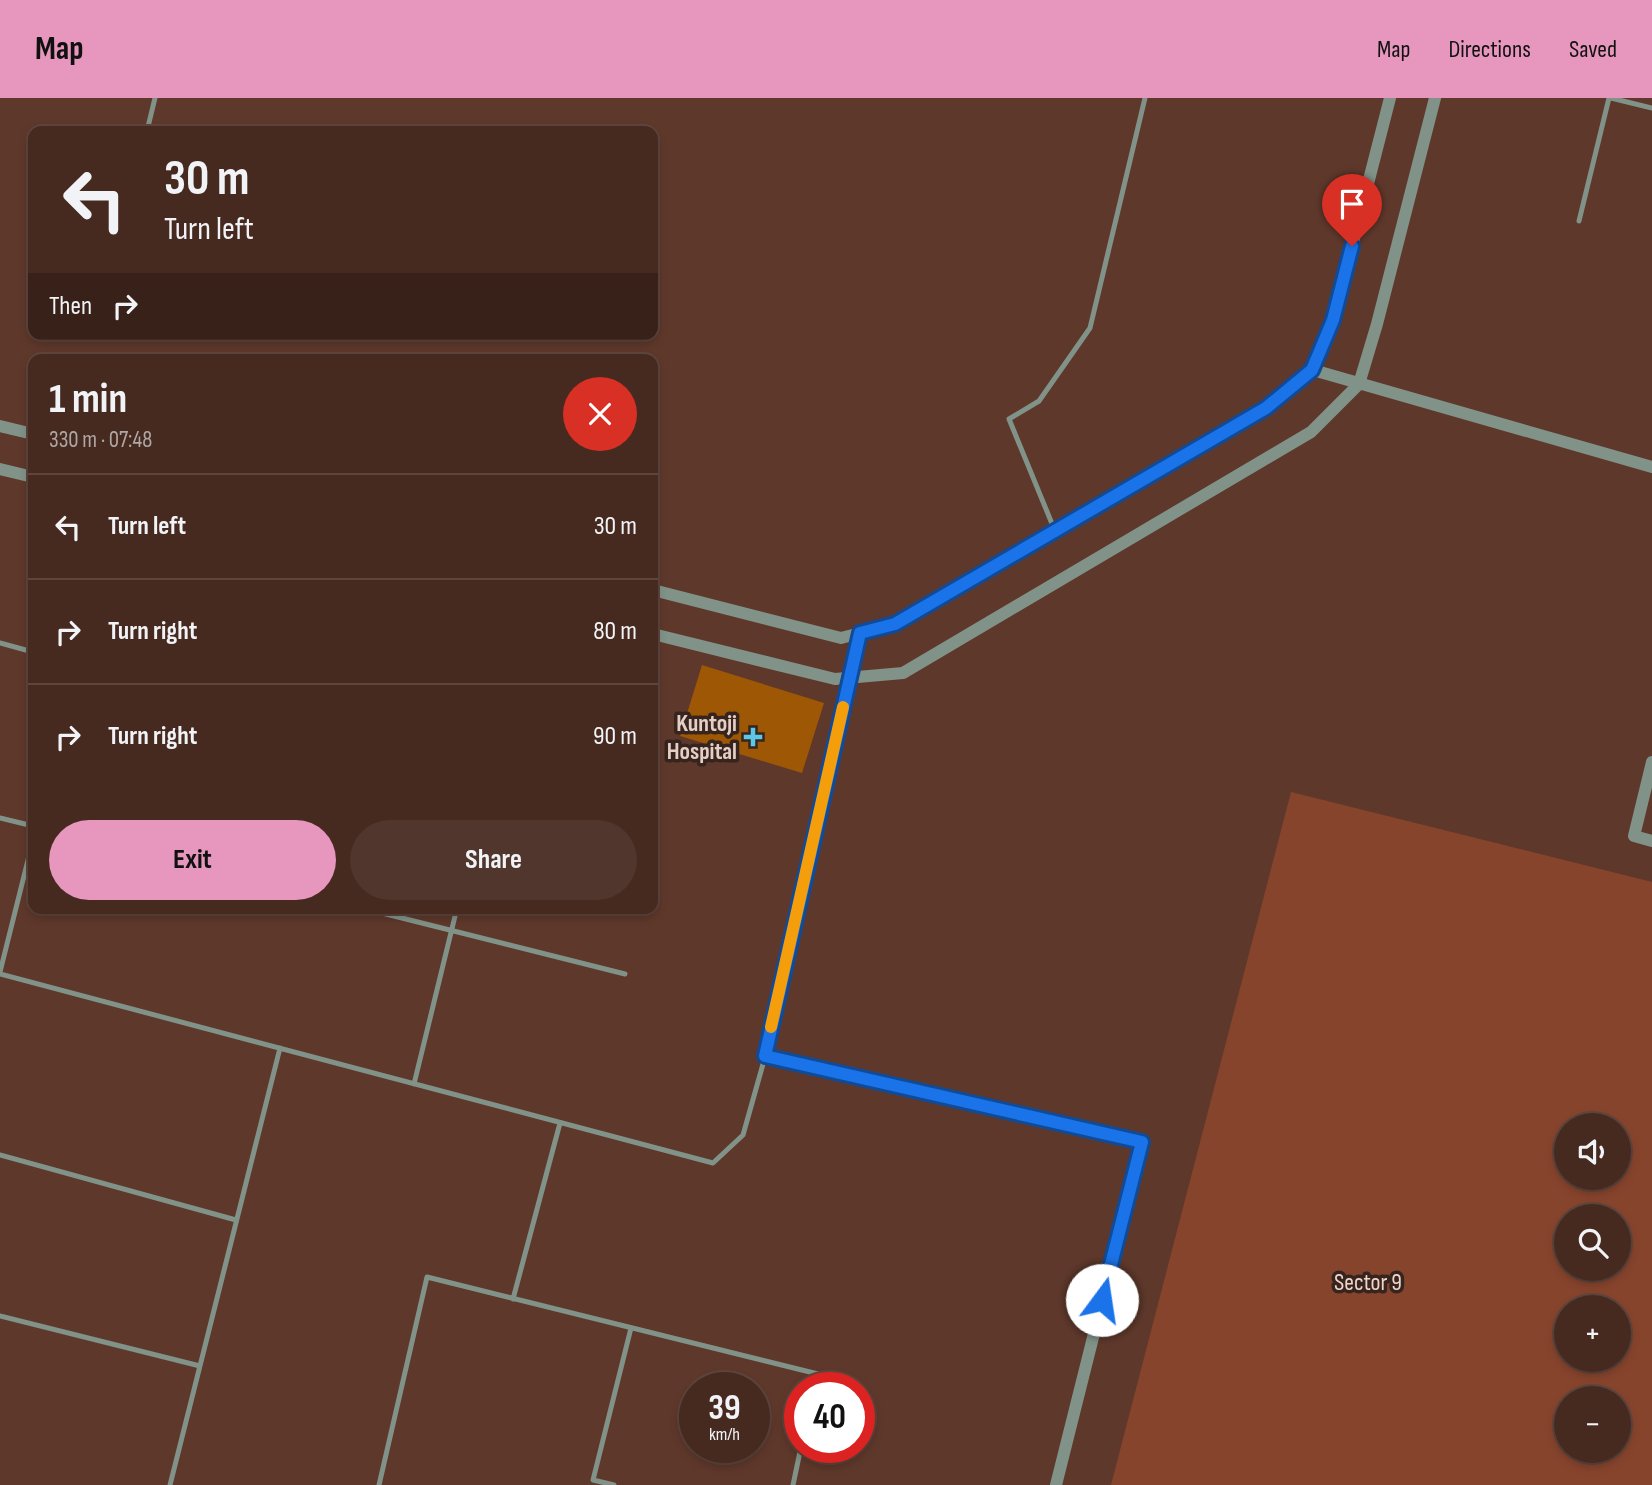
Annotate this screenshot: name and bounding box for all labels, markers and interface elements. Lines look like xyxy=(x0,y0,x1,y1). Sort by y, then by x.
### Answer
text: Map xyxy=(35,29,84,69)
text: Map xyxy=(1377,35,1410,64)
text: Directions xyxy=(1448,35,1531,64)
text: Saved xyxy=(1569,35,1617,64)
text: 30 m xyxy=(164,150,249,209)
icon: left xyxy=(49,154,140,245)
pin xyxy=(1322,174,1382,246)
icon: arrive xyxy=(1333,185,1371,223)
text: Turn left xyxy=(164,210,254,249)
icon: right xyxy=(106,287,144,325)
text: Then xyxy=(49,291,92,322)
text: 1 min xyxy=(49,374,127,425)
button: close xyxy=(563,377,637,451)
text: 330 m · 07:48 xyxy=(49,426,152,454)
icon: left xyxy=(49,508,87,546)
text: Turn left xyxy=(108,511,186,542)
text: 30 m xyxy=(594,511,637,542)
icon: right xyxy=(49,613,87,651)
text: Turn right xyxy=(108,616,197,647)
text: 80 m xyxy=(593,616,637,647)
place label: Kuntoji Hospital xyxy=(667,709,737,766)
icon: right xyxy=(49,718,87,756)
text: Turn right xyxy=(108,721,197,752)
text: 90 m xyxy=(593,721,637,752)
marker: Kuntoji Hospital xyxy=(743,727,763,747)
button: Exit xyxy=(49,820,336,900)
button: Share xyxy=(350,820,637,900)
map controls xyxy=(1554,1113,1631,1463)
button: sound xyxy=(1554,1113,1631,1190)
button: search xyxy=(1554,1204,1631,1281)
position arrow xyxy=(1065,1263,1139,1337)
park label: Sector 9 xyxy=(1334,1268,1402,1297)
button: + xyxy=(1554,1295,1631,1372)
speed limit sign: 40 xyxy=(784,1372,875,1463)
button: − xyxy=(1554,1386,1631,1463)
text: 39 xyxy=(708,1387,741,1430)
text: km/h xyxy=(709,1424,740,1445)

